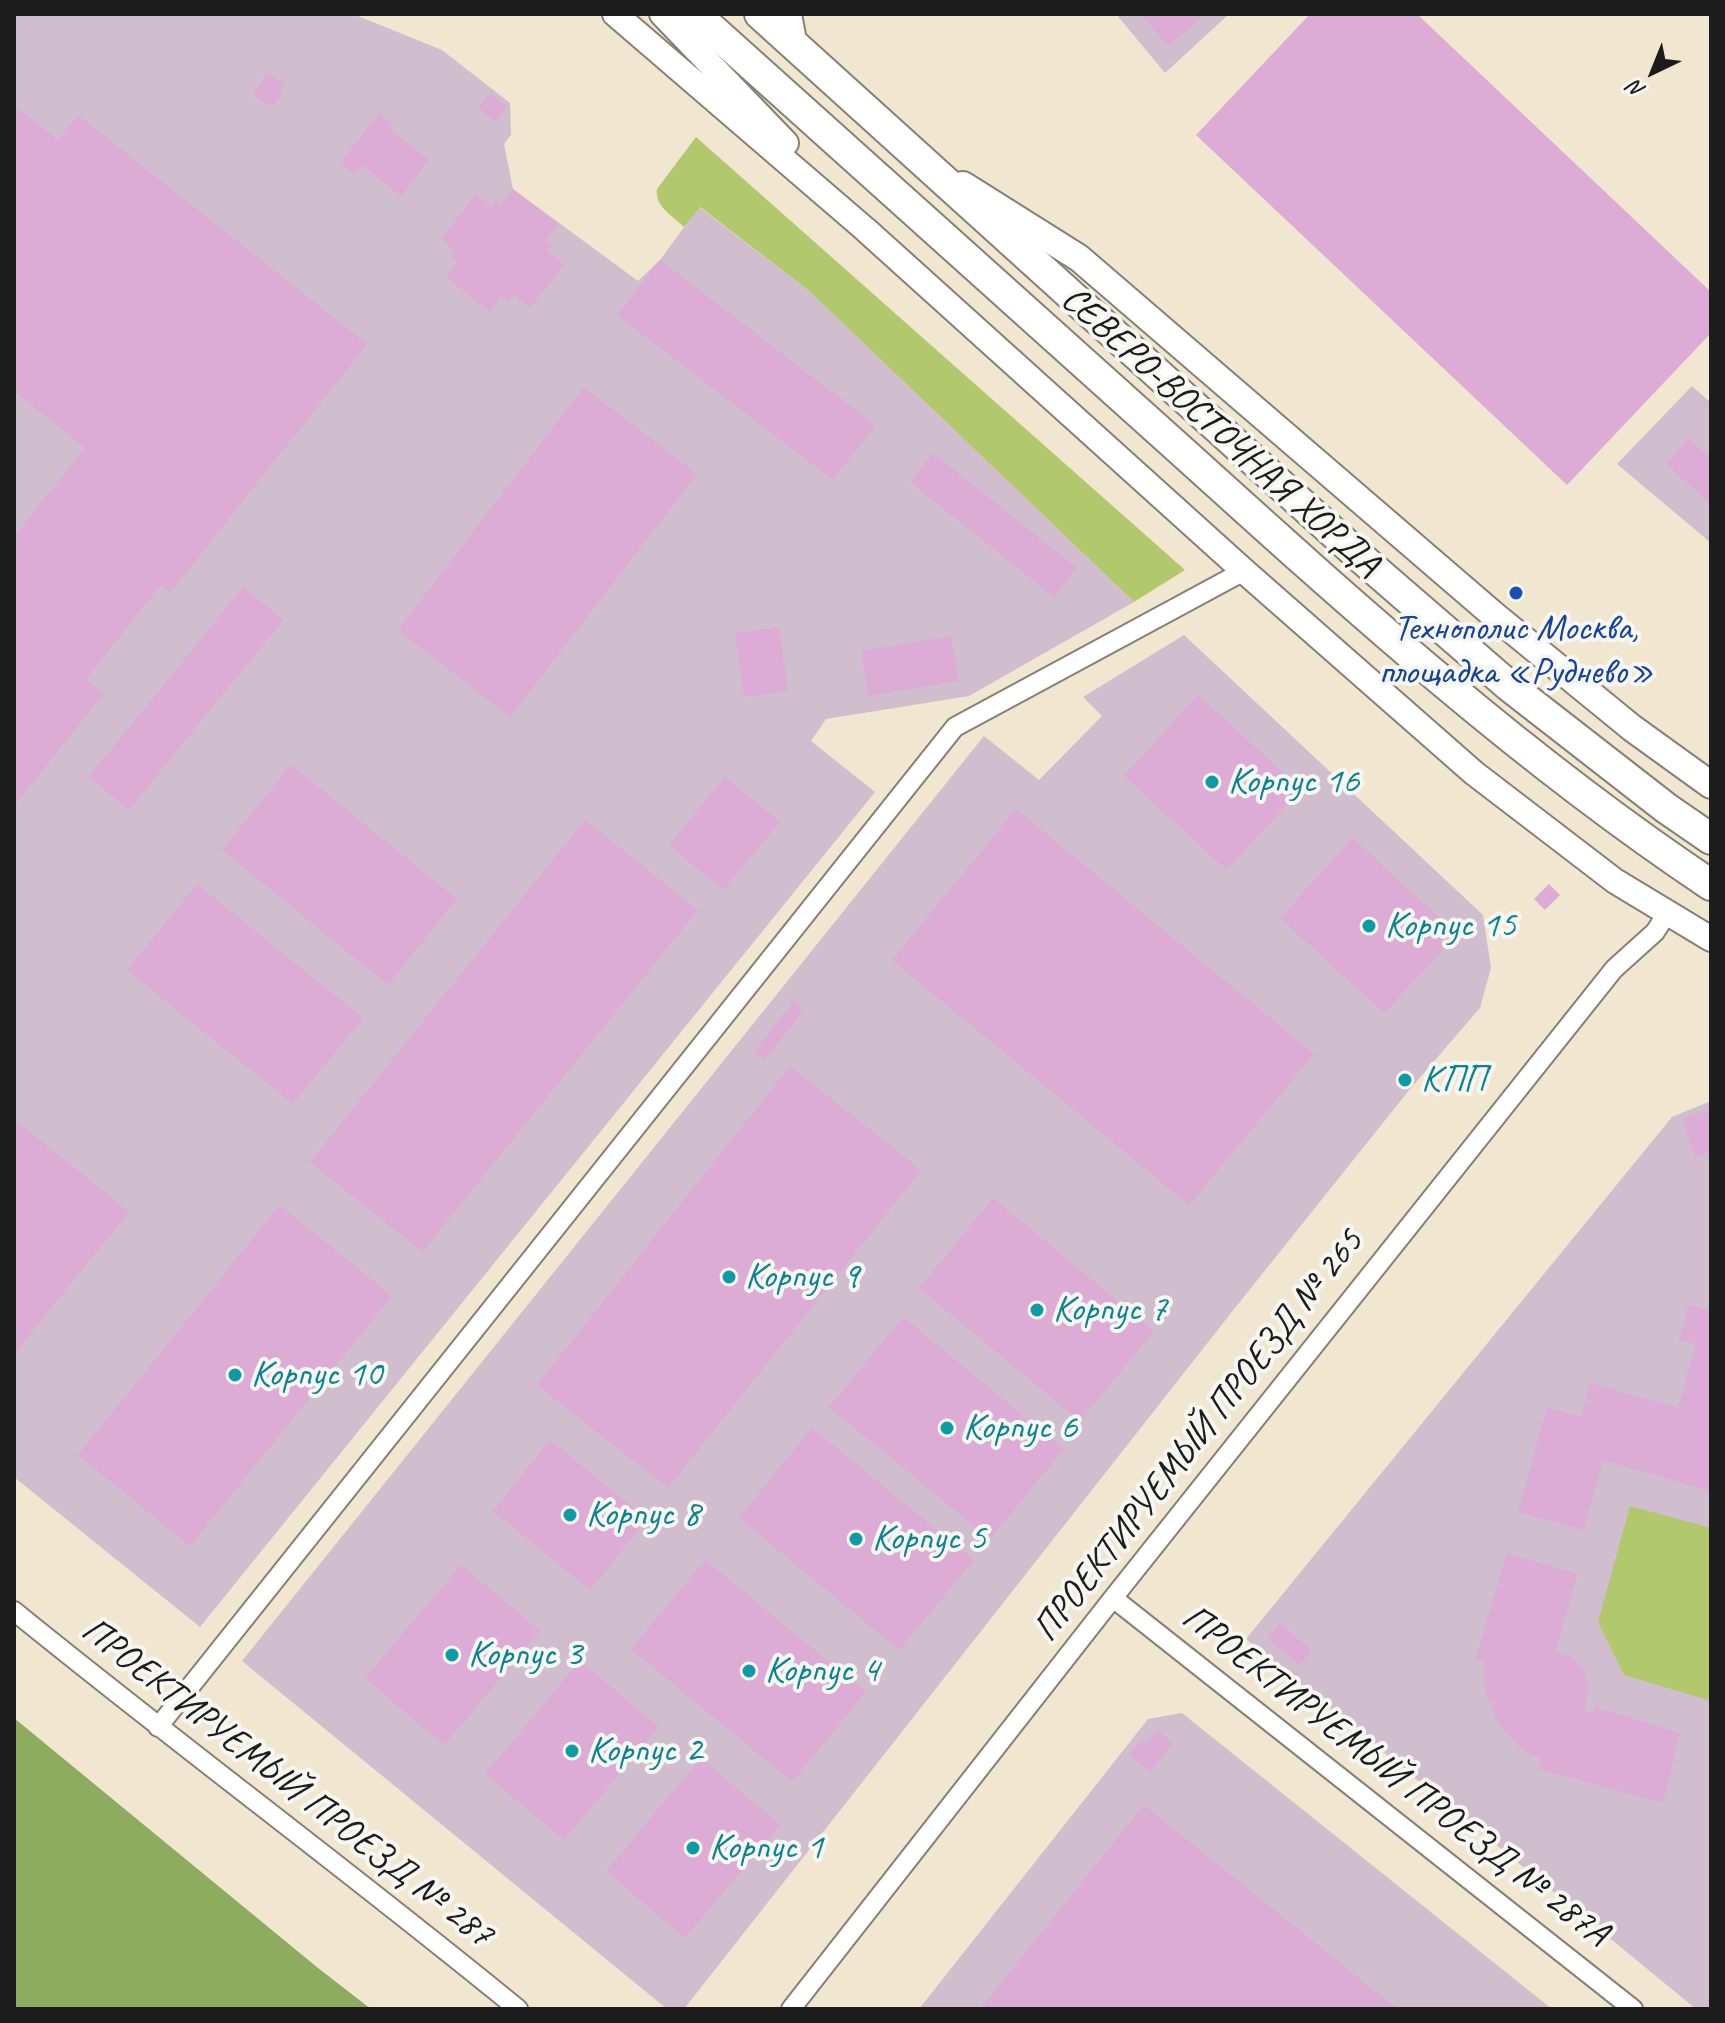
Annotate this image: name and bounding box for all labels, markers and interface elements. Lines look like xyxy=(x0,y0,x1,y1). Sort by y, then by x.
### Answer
north arrow xyxy=(1613,32,1693,112)
text: N xyxy=(1622,75,1651,104)
street label: СЕВЕРО-ВОСТОЧНАЯ ХОРДА xyxy=(1051,277,1389,587)
marker: Технополис Москва, площадка «Руднево» xyxy=(1507,584,1525,602)
place label: Технополис Москва, площадка «Руднево» xyxy=(1378,606,1654,696)
place label: Корпус 16 xyxy=(1228,759,1359,805)
marker: Корпус 16 xyxy=(1203,773,1221,791)
place label: Корпус 15 xyxy=(1385,903,1516,949)
marker: Корпус 15 xyxy=(1360,917,1378,935)
place label: КПП xyxy=(1421,1057,1486,1103)
marker: КПП xyxy=(1396,1071,1414,1089)
street label: ПРОЕКТИРУЕМЫЙ ПРОЕЗД № 265 xyxy=(1024,1221,1374,1651)
place label: Корпус 9 xyxy=(745,1254,859,1300)
marker: Корпус 9 xyxy=(720,1268,738,1286)
place label: Корпус 7 xyxy=(1053,1287,1167,1333)
marker: Корпус 7 xyxy=(1028,1301,1046,1319)
place label: Корпус 10 xyxy=(251,1352,382,1398)
marker: Корпус 10 xyxy=(226,1366,244,1384)
place label: Корпус 6 xyxy=(963,1405,1077,1451)
marker: Корпус 6 xyxy=(938,1419,956,1437)
place label: Корпус 8 xyxy=(586,1492,700,1538)
marker: Корпус 8 xyxy=(561,1506,579,1524)
place label: Корпус 5 xyxy=(872,1516,986,1562)
marker: Корпус 5 xyxy=(847,1530,865,1548)
street label: ПРОЕКТИРУЕМЫЙ ПРОЕЗД № 287А xyxy=(1172,1595,1618,1957)
street label: ПРОЕКТИРУЕМЫЙ ПРОЕЗД № 287 xyxy=(72,1608,502,1958)
place label: Корпус 3 xyxy=(468,1632,582,1678)
marker: Корпус 3 xyxy=(443,1646,461,1664)
place label: Корпус 4 xyxy=(765,1648,879,1694)
marker: Корпус 4 xyxy=(740,1662,758,1680)
place label: Корпус 2 xyxy=(588,1728,702,1774)
marker: Корпус 2 xyxy=(563,1742,581,1760)
place label: Корпус 1 xyxy=(709,1825,823,1871)
marker: Корпус 1 xyxy=(684,1839,702,1857)

